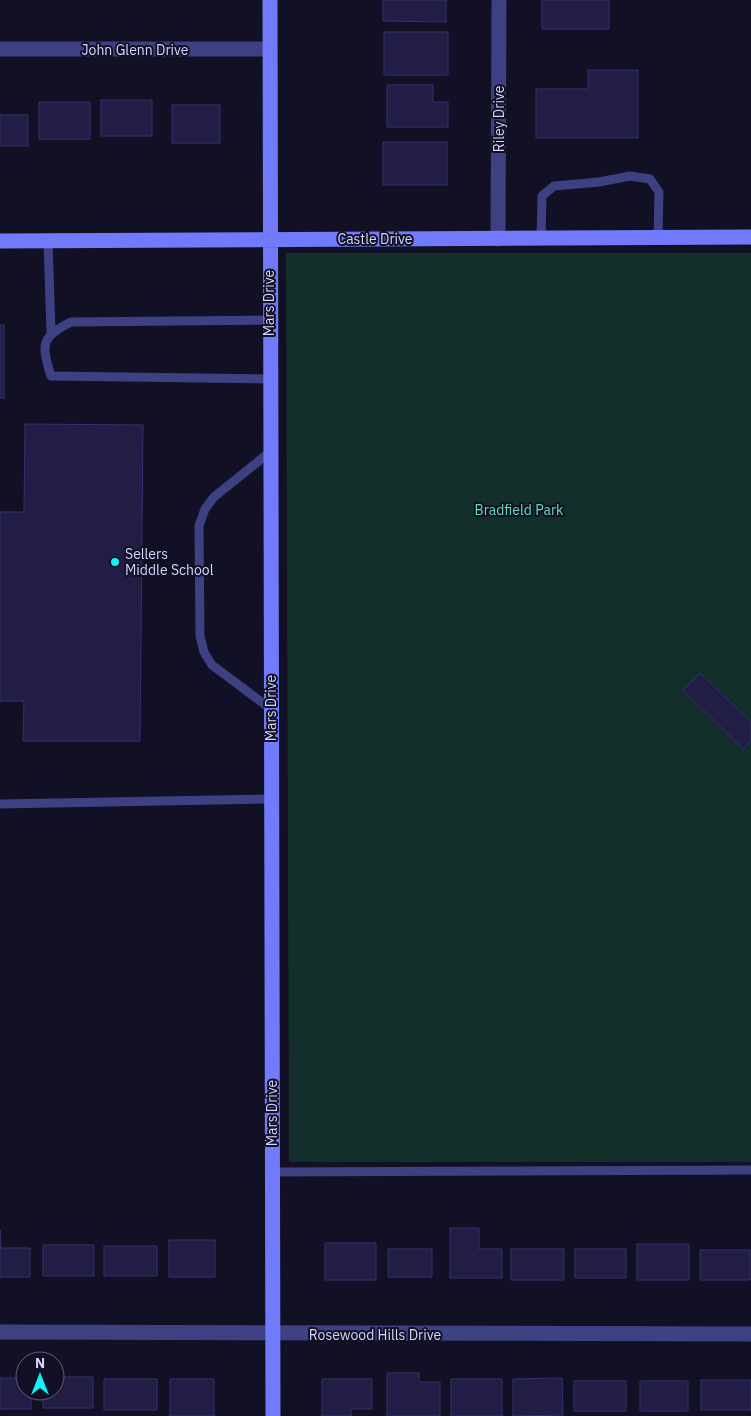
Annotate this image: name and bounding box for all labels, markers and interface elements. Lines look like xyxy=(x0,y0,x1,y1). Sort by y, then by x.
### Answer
street label: John Glenn Drive xyxy=(81,41,189,59)
street label: Riley Drive xyxy=(490,85,508,152)
street label: Castle Drive xyxy=(337,230,413,248)
street label: Mars Drive xyxy=(260,269,278,336)
park label: Bradfield Park xyxy=(474,501,564,519)
place label: Sellers Middle School xyxy=(125,545,214,579)
marker: Sellers Middle School xyxy=(109,556,121,568)
street label: Mars Drive xyxy=(262,674,280,741)
street label: Mars Drive xyxy=(263,1079,281,1146)
street label: Rosewood Hills Drive xyxy=(309,1326,441,1344)
north arrow xyxy=(15,1351,65,1401)
text: N xyxy=(35,1354,45,1372)

